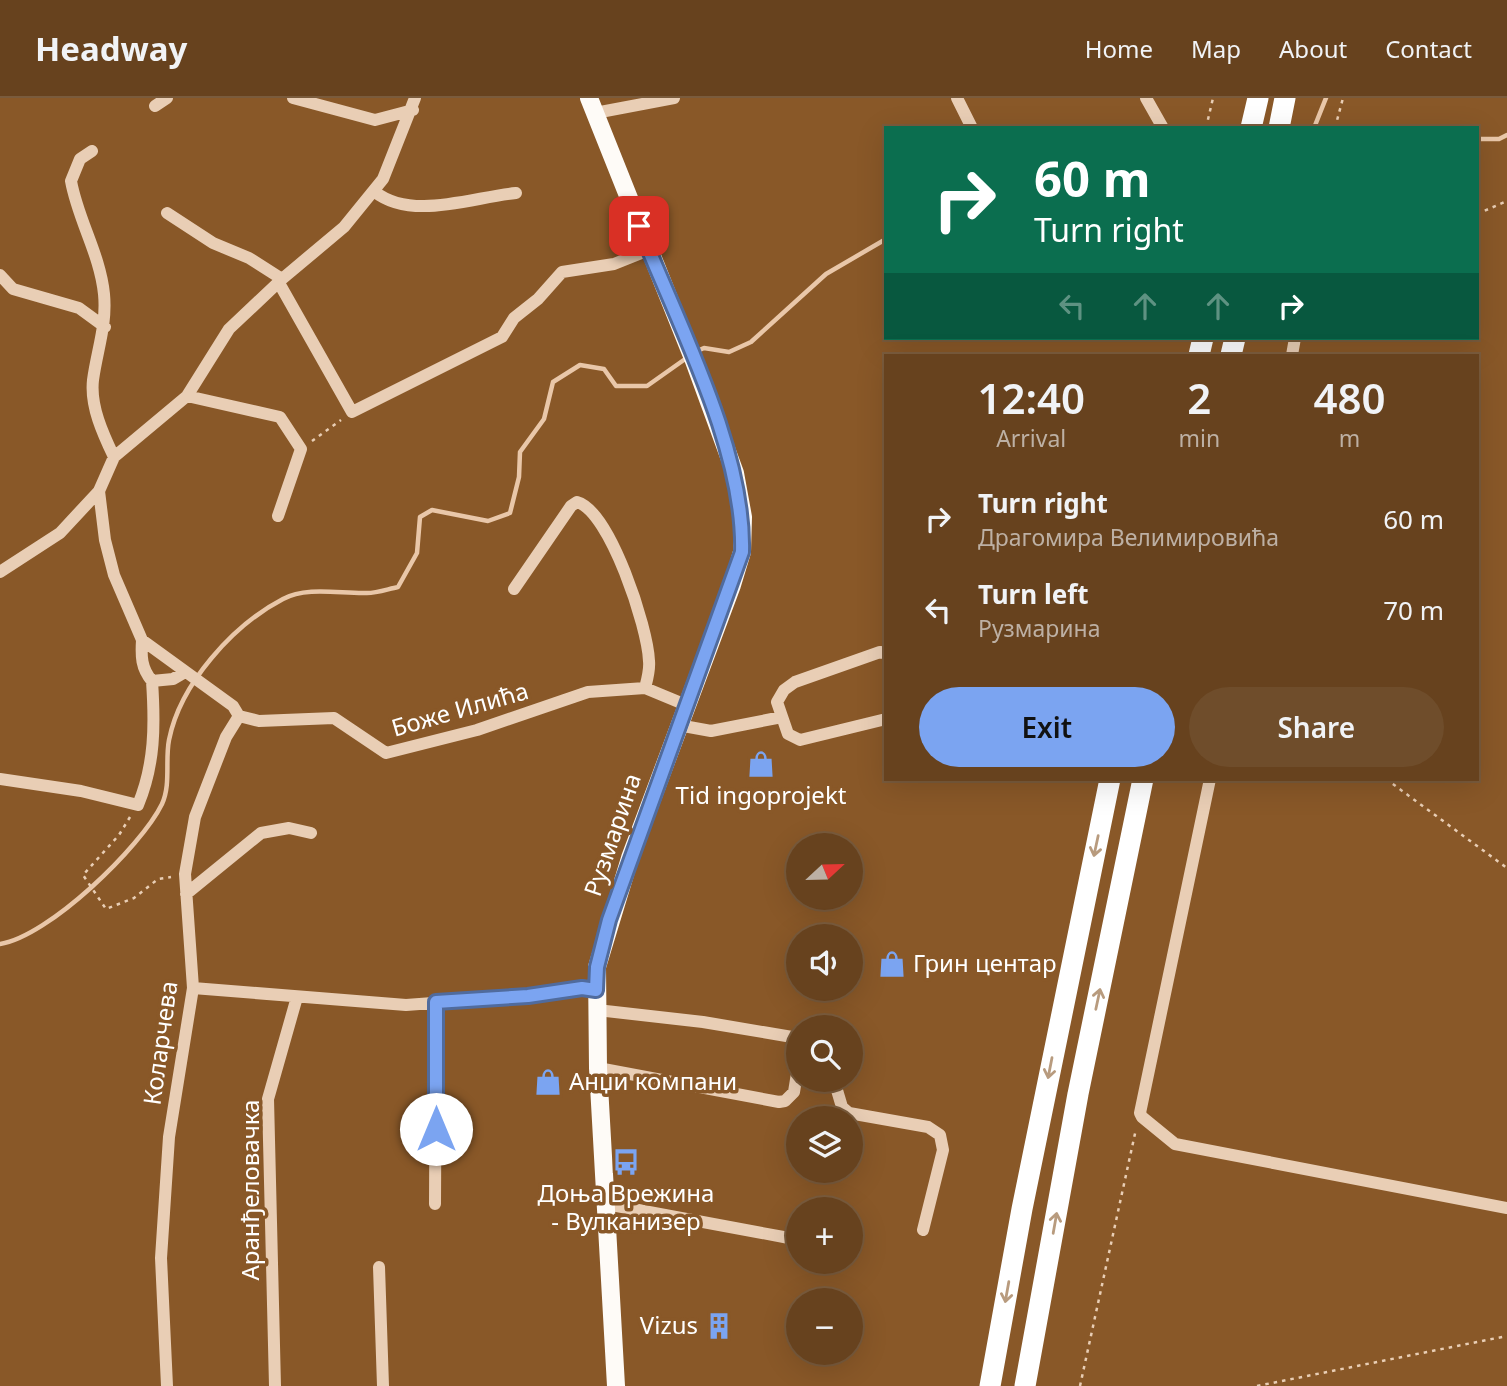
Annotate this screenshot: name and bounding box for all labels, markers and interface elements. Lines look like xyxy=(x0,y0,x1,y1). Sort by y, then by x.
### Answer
text: Headway xyxy=(35,26,187,71)
text: Home xyxy=(1085,32,1153,65)
text: Map xyxy=(1191,32,1241,65)
text: About xyxy=(1279,32,1347,65)
text: Contact xyxy=(1385,32,1472,65)
text: 60 m xyxy=(1034,145,1151,211)
icon: right xyxy=(919,154,1010,245)
pin xyxy=(609,196,669,256)
icon: arrive xyxy=(620,207,658,245)
text: Turn right xyxy=(1034,208,1184,251)
icon: left xyxy=(1053,287,1091,325)
icon: ahead xyxy=(1126,287,1164,325)
icon: ahead xyxy=(1199,287,1237,325)
icon: right xyxy=(1272,287,1310,325)
text: 12:40 xyxy=(977,369,1085,426)
text: 2 xyxy=(1187,369,1211,426)
text: 480 xyxy=(1314,369,1386,426)
text: Arrival xyxy=(996,422,1066,454)
text: min xyxy=(1178,422,1220,454)
text: m xyxy=(1339,422,1360,454)
text: Turn right xyxy=(978,485,1108,521)
icon: right xyxy=(919,500,957,538)
text: 60 m xyxy=(1383,501,1444,537)
text: Драгомира Велимировића xyxy=(978,521,1279,553)
text: Turn left xyxy=(978,576,1089,612)
icon: left xyxy=(919,591,957,629)
text: 70 m xyxy=(1383,592,1444,628)
text: Рузмарина xyxy=(978,612,1100,644)
street label: Боже Илића xyxy=(387,673,532,744)
button: Exit xyxy=(919,687,1175,767)
button: Share xyxy=(1189,687,1444,767)
shop icon: Tid ingoprojekt xyxy=(746,749,776,779)
street label: Рузмарина xyxy=(575,769,648,900)
place label: Tid ingoprojekt xyxy=(676,778,847,811)
north arrow xyxy=(786,833,863,910)
map controls xyxy=(786,833,863,1365)
one-way arrow xyxy=(1088,834,1102,857)
button: sound xyxy=(786,924,863,1001)
place label: Грин центар xyxy=(913,946,1057,979)
shop icon: Грин центар xyxy=(877,949,907,979)
street label: Коларчева xyxy=(134,979,185,1107)
one-way arrow xyxy=(1091,988,1105,1011)
button: search xyxy=(786,1015,863,1092)
one-way arrow xyxy=(1043,1056,1057,1079)
place label: Анџи компани xyxy=(569,1064,737,1097)
shop icon: Анџи компани xyxy=(533,1067,563,1097)
position arrow xyxy=(399,1092,473,1166)
street label: Аранђеловачка xyxy=(233,1100,266,1280)
button: layers xyxy=(786,1106,863,1183)
bus stop icon: Доња Врежина - Вулканизер xyxy=(611,1147,641,1177)
place label: Доња Врежина - Вулканизер xyxy=(538,1176,714,1237)
button: + xyxy=(786,1197,863,1274)
one-way arrow xyxy=(1049,1212,1062,1235)
one-way arrow xyxy=(1000,1280,1013,1303)
button: − xyxy=(786,1288,863,1365)
place label: Vizus xyxy=(640,1308,698,1341)
building icon: Vizus xyxy=(704,1311,734,1341)

